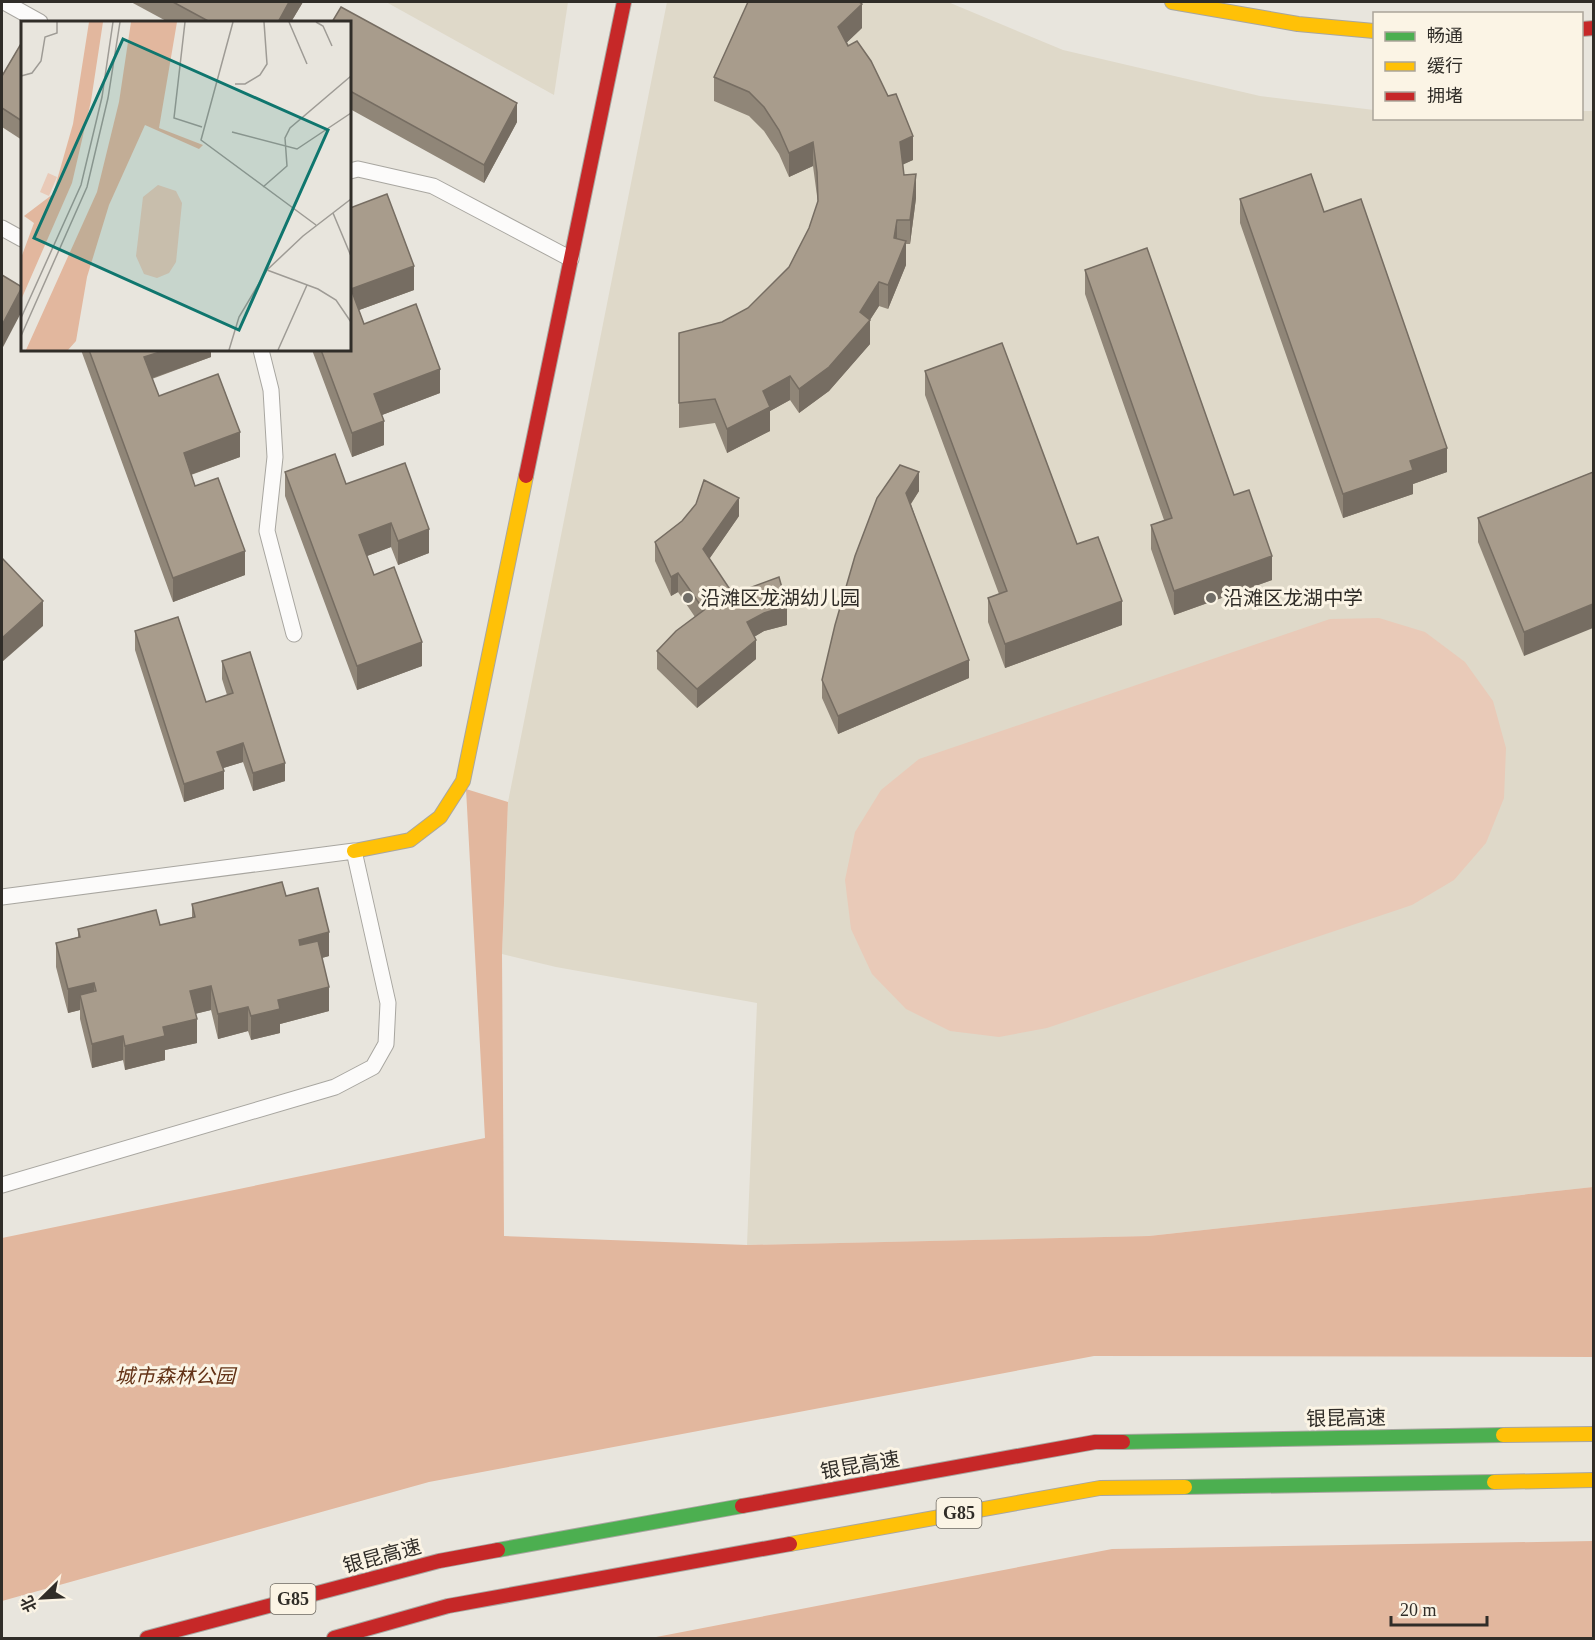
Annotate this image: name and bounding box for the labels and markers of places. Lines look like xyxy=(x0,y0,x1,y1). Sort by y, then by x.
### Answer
place label: 沿滩区龙湖幼儿园 xyxy=(700,587,860,609)
place label: 沿滩区龙湖中学 xyxy=(1223,587,1363,609)
marker: 沿滩区龙湖幼儿园 xyxy=(681,591,695,605)
marker: 沿滩区龙湖中学 xyxy=(1204,591,1218,605)

